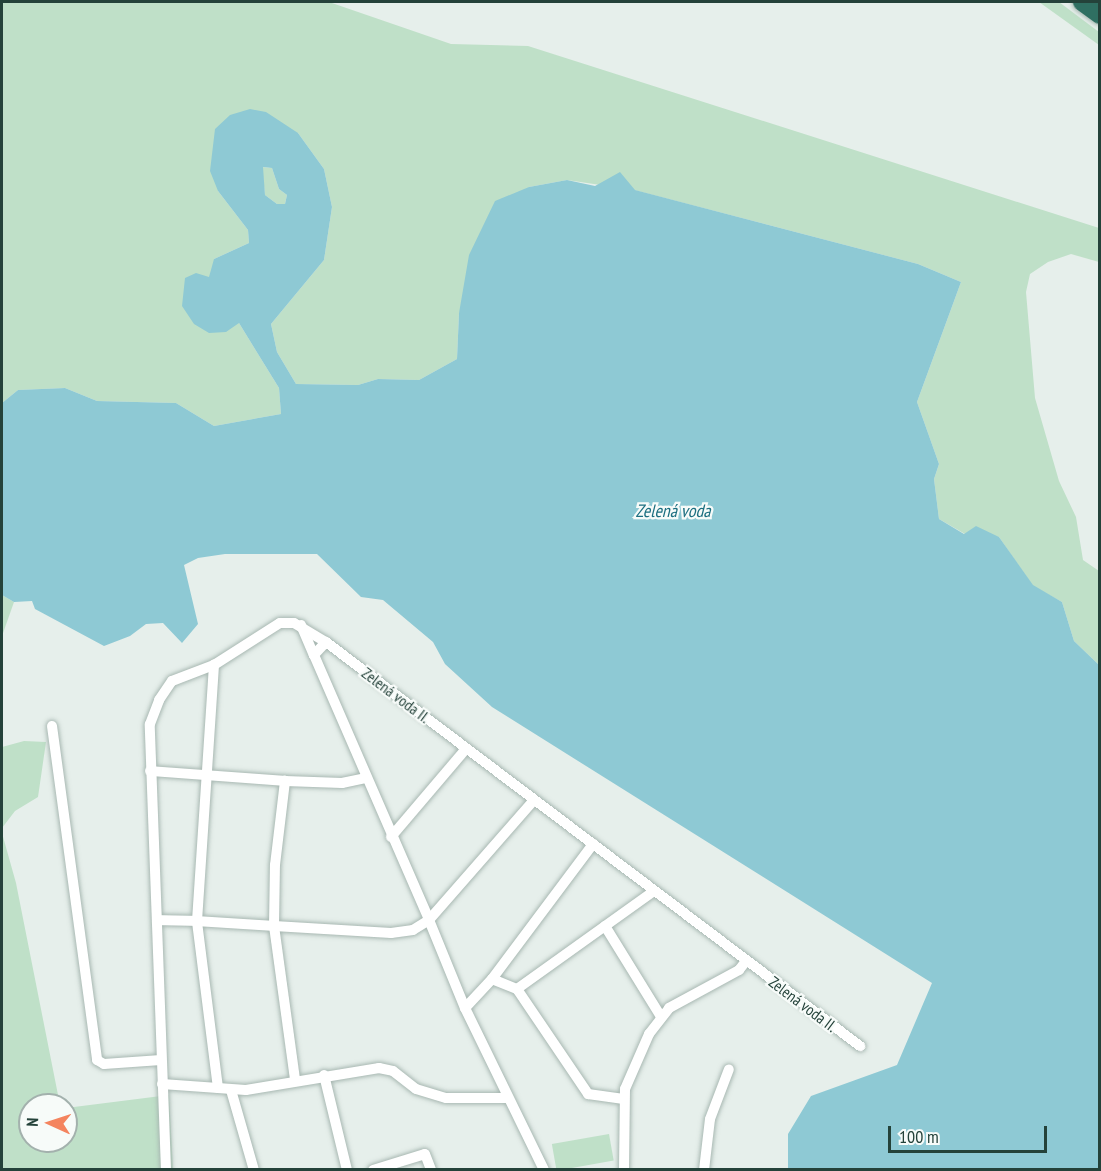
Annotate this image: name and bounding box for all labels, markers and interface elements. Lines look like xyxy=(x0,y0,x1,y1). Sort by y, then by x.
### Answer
water label: Zelená voda xyxy=(636,500,710,522)
street label: Zelená voda II. xyxy=(358,663,434,727)
street label: Zelená voda II. xyxy=(765,972,841,1036)
north arrow xyxy=(18,1093,78,1153)
scale bar xyxy=(891,1114,1050,1152)
text: N xyxy=(22,1117,42,1127)
text: 100 m xyxy=(899,1125,939,1148)

